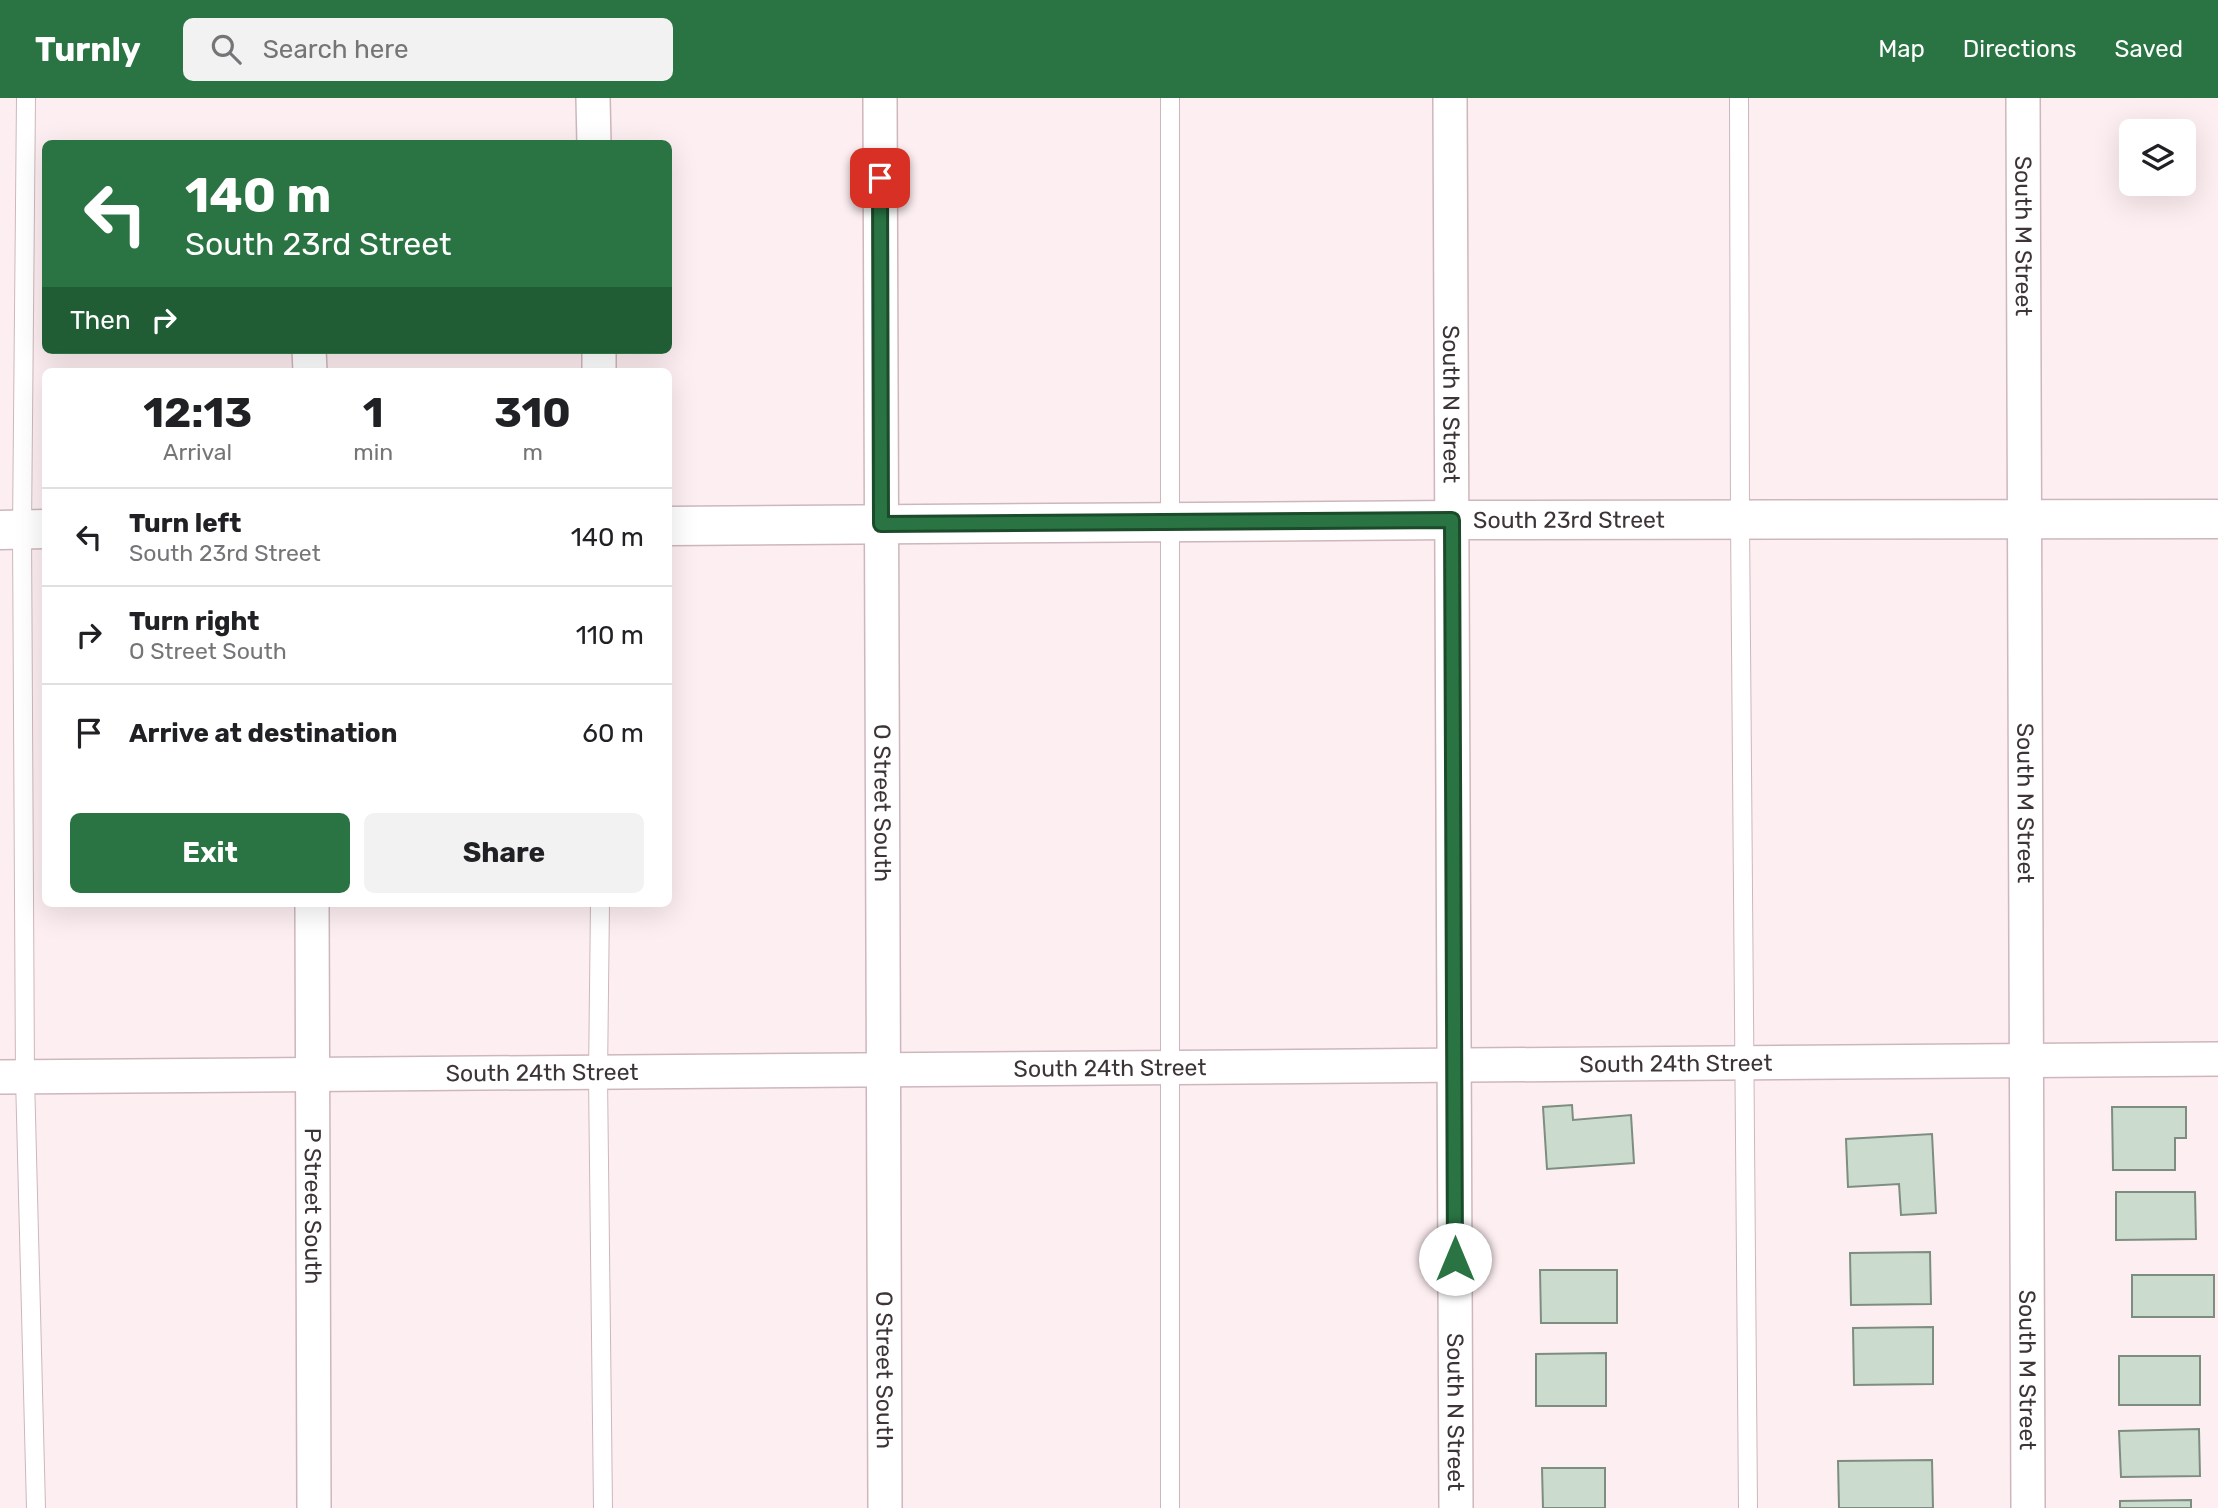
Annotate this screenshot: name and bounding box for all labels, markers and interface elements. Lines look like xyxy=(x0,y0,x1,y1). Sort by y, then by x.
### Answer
search box xyxy=(183,18,673,81)
text: Turnly xyxy=(35,30,141,69)
icon: search xyxy=(207,30,245,68)
text: Search here xyxy=(263,34,409,65)
text: Map xyxy=(1878,35,1925,63)
text: Directions xyxy=(1963,35,2076,63)
text: Saved xyxy=(2114,35,2183,63)
map controls xyxy=(2119,119,2196,196)
button: layers xyxy=(2119,119,2196,196)
pin xyxy=(850,148,910,208)
street label: South M Street xyxy=(2009,156,2038,316)
icon: arrive xyxy=(861,159,899,197)
text: 140 m xyxy=(185,166,331,224)
icon: left xyxy=(70,168,161,259)
text: South 23rd Street xyxy=(185,225,452,263)
icon: right xyxy=(145,301,183,339)
text: Then xyxy=(70,305,131,336)
street label: South N Street xyxy=(1437,325,1466,483)
text: 12:13 xyxy=(143,388,252,438)
text: 1 xyxy=(363,388,384,438)
text: 310 xyxy=(494,388,571,438)
text: Arrival xyxy=(163,438,232,466)
text: min xyxy=(353,438,393,466)
text: m xyxy=(522,438,543,466)
street label: South 23rd Street xyxy=(1473,506,1665,534)
text: Turn left xyxy=(129,508,241,539)
icon: left xyxy=(70,518,108,556)
text: 140 m xyxy=(571,522,644,553)
text: South 23rd Street xyxy=(129,539,321,567)
text: Turn right xyxy=(129,606,259,637)
icon: right xyxy=(70,616,108,654)
text: 110 m xyxy=(576,620,644,651)
text: O Street South xyxy=(129,637,287,665)
icon: arrive xyxy=(70,714,108,752)
text: Arrive at destination xyxy=(129,718,397,749)
text: 60 m xyxy=(582,718,644,749)
street label: South M Street xyxy=(2011,723,2040,883)
street label: O Street South xyxy=(868,724,897,882)
button: Exit xyxy=(70,813,350,893)
button: Share xyxy=(364,813,644,893)
street label: South 24th Street xyxy=(1579,1049,1772,1078)
street label: South 24th Street xyxy=(1013,1053,1206,1083)
street label: South 24th Street xyxy=(445,1058,638,1087)
street label: P Street South xyxy=(299,1128,327,1284)
position arrow xyxy=(1418,1222,1492,1296)
street label: South M Street xyxy=(2013,1290,2042,1450)
street label: O Street South xyxy=(870,1291,899,1449)
street label: South N Street xyxy=(1441,1333,1470,1491)

